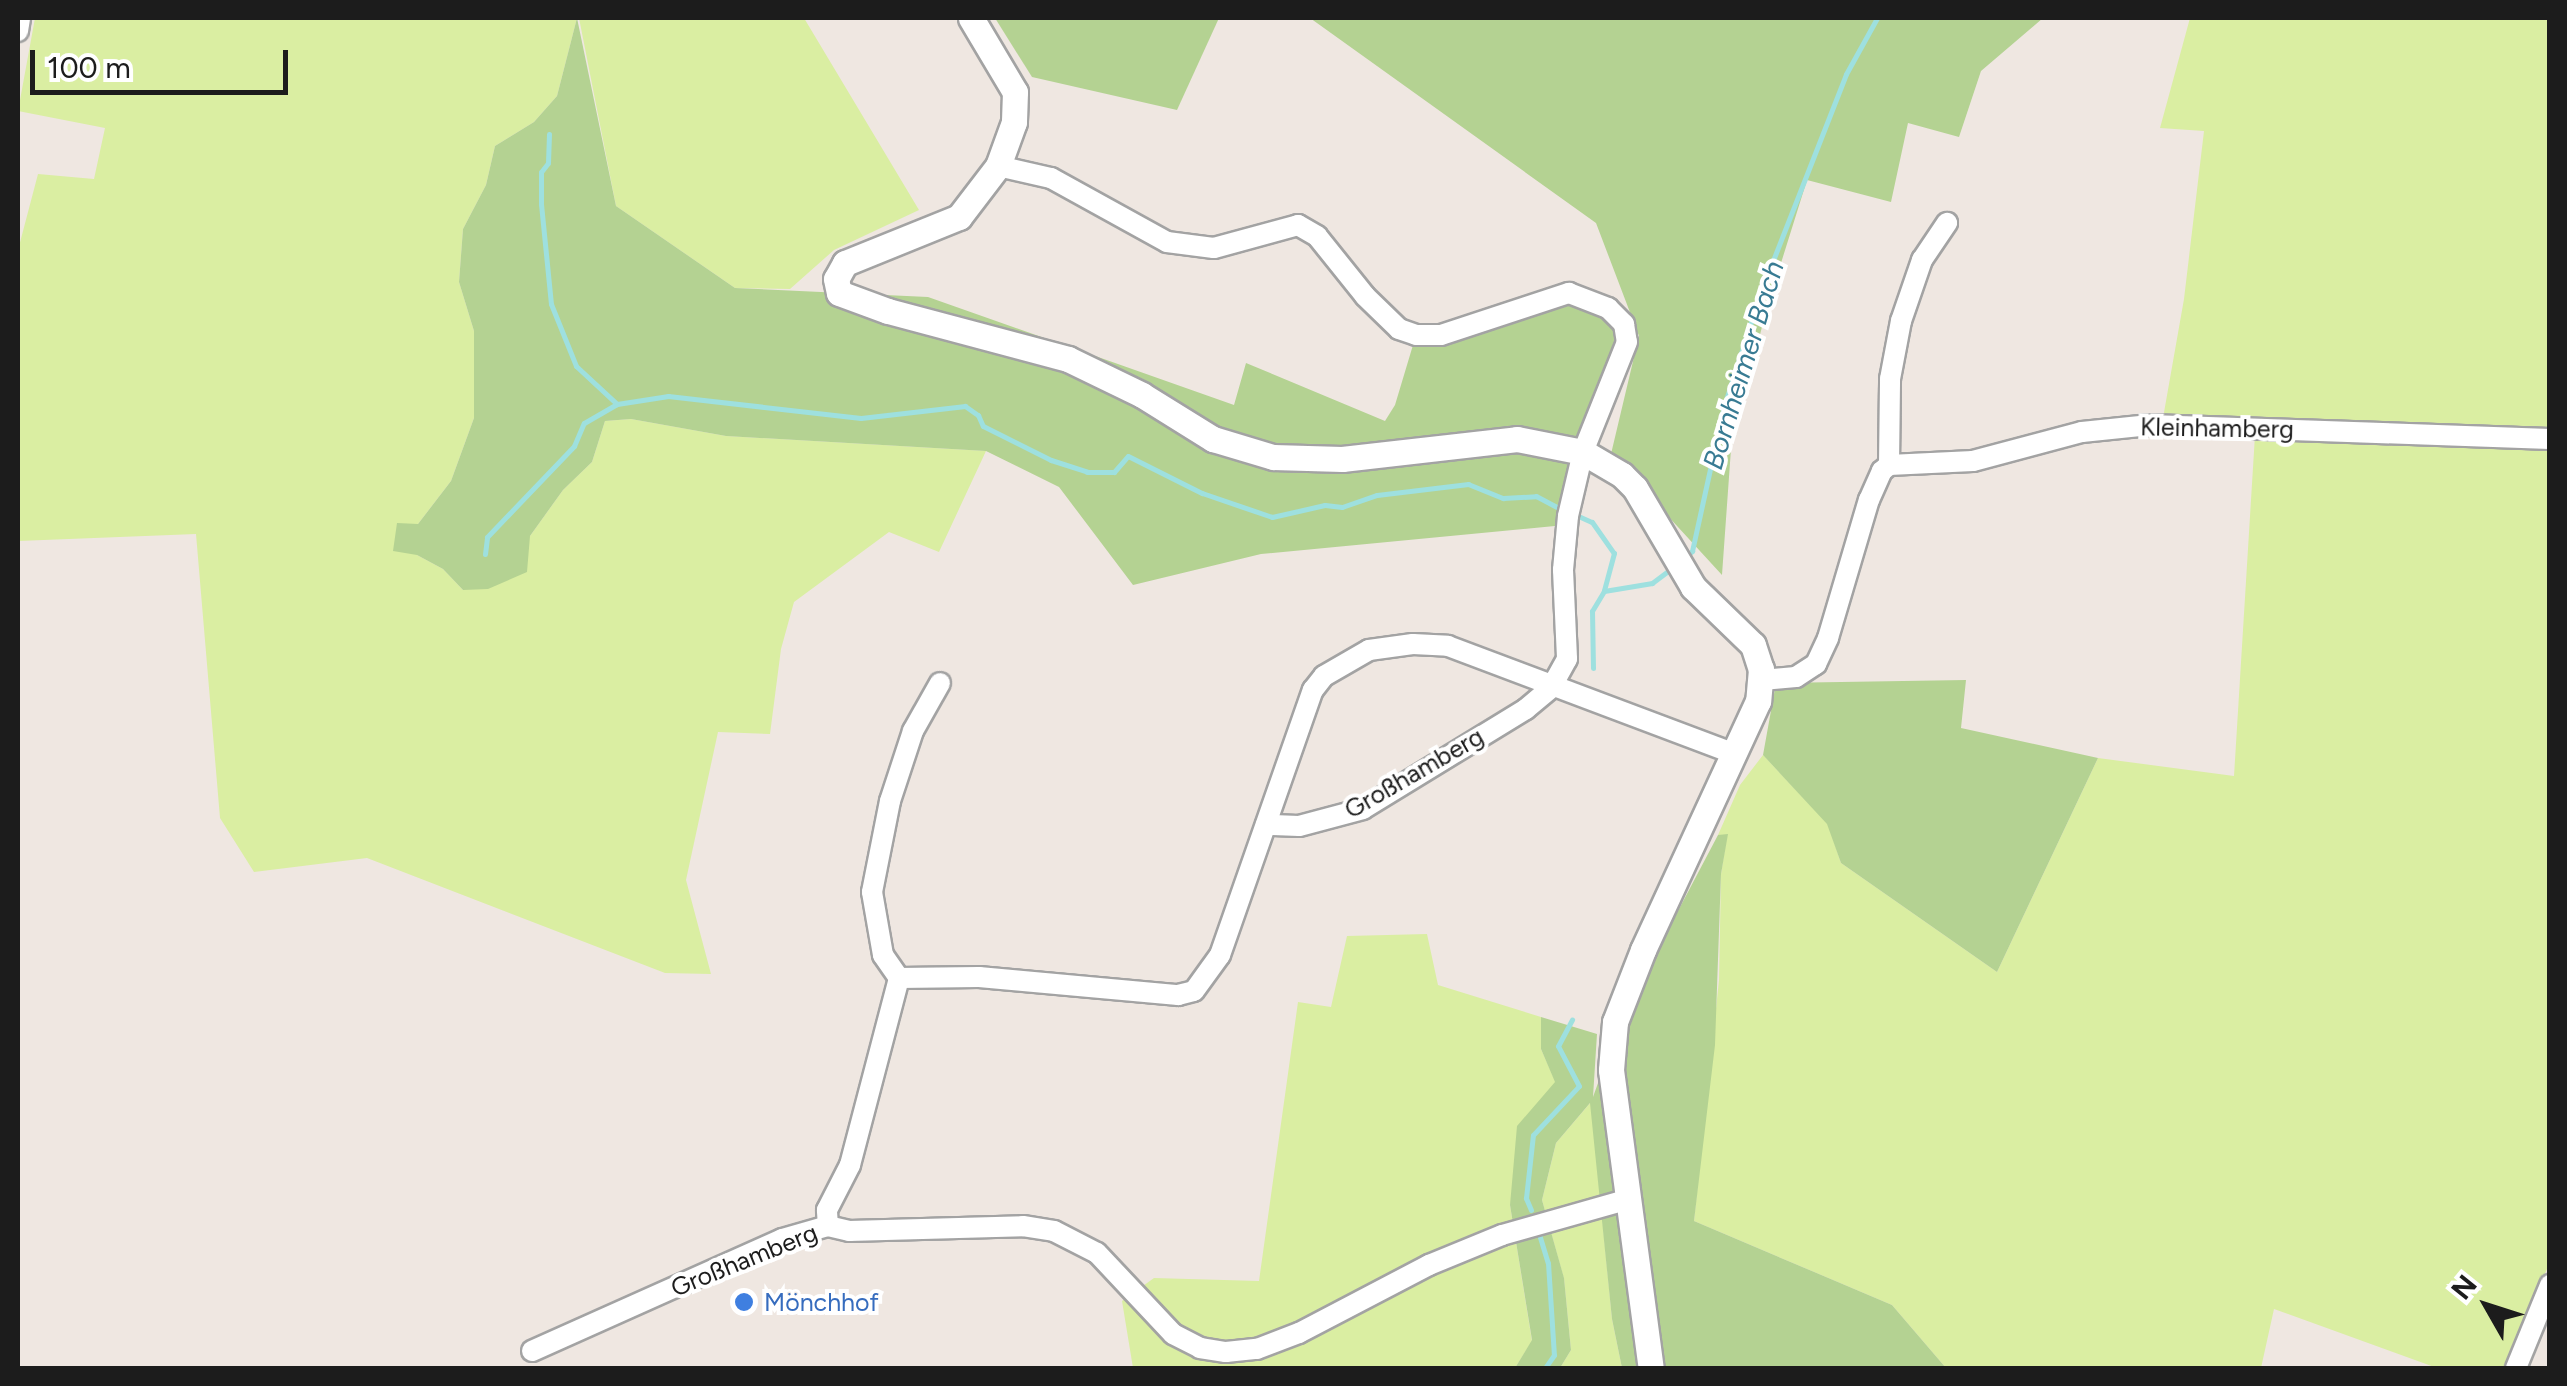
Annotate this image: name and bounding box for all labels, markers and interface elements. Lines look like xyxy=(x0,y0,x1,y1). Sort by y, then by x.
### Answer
scale bar xyxy=(35,30,292,92)
text: 100 m xyxy=(47,49,131,86)
water label: Bornheimer Bach xyxy=(1695,257,1791,473)
street label: Kleinhamberg xyxy=(2140,412,2294,444)
street label: Großhamberg xyxy=(1339,721,1489,825)
street label: Großhamberg xyxy=(666,1217,822,1303)
north arrow xyxy=(2437,1256,2537,1356)
text: N xyxy=(2444,1268,2484,1306)
place label: Mönchhof xyxy=(764,1287,879,1317)
marker: Mönchhof xyxy=(733,1291,755,1313)

